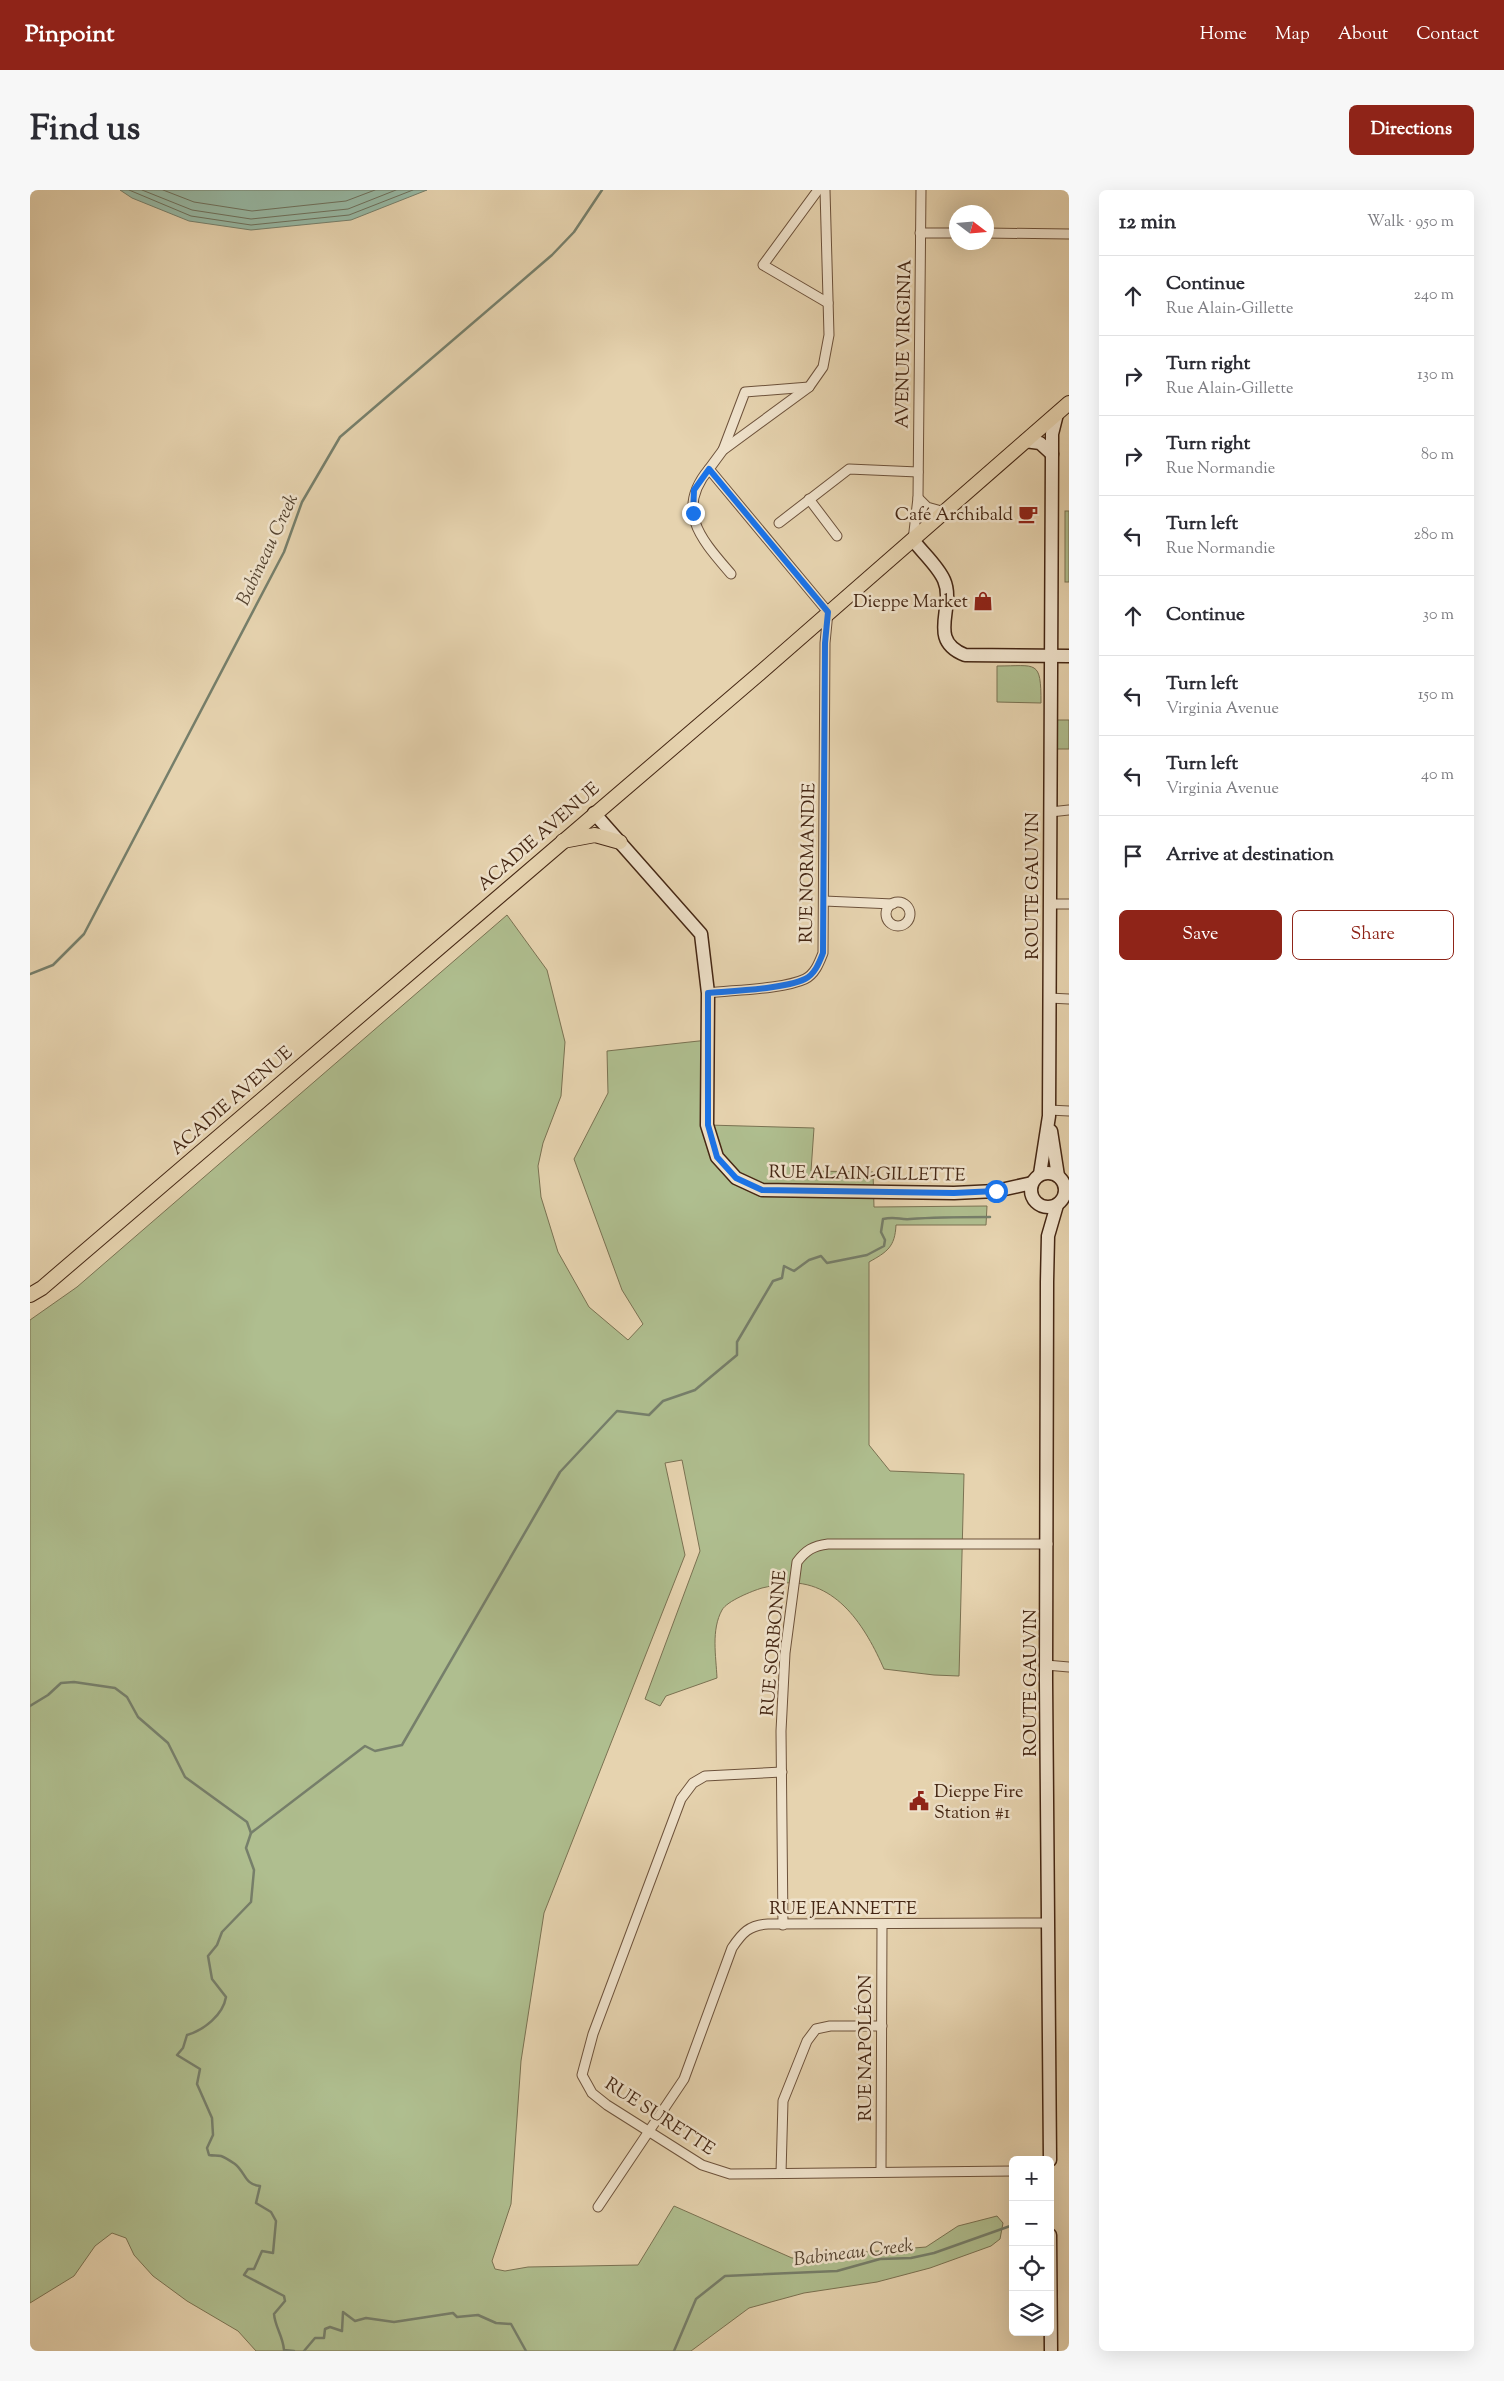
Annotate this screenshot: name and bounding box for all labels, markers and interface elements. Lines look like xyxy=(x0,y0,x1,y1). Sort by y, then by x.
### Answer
text: Pinpoint xyxy=(25,18,114,52)
text: Home xyxy=(1200,22,1247,48)
text: Map xyxy=(1275,22,1310,48)
text: About xyxy=(1338,22,1388,48)
text: Contact xyxy=(1416,22,1479,48)
text: Find us xyxy=(30,105,140,156)
button: Directions xyxy=(1349,105,1474,155)
north arrow xyxy=(949,205,994,250)
text: 12 min xyxy=(1119,208,1176,238)
text: Walk · 950 m xyxy=(1367,211,1454,234)
street label: AVENUE VIRGINIA xyxy=(891,259,919,429)
text: Continue xyxy=(1166,271,1245,298)
icon: ahead xyxy=(1119,282,1147,310)
text: 240 m xyxy=(1413,284,1454,307)
text: Rue Alain-Gillette xyxy=(1166,298,1293,321)
text: Turn right xyxy=(1166,351,1250,378)
icon: right xyxy=(1119,362,1147,390)
text: 130 m xyxy=(1417,364,1454,387)
text: Rue Alain-Gillette xyxy=(1166,378,1293,401)
text: Turn right xyxy=(1166,431,1250,458)
icon: right xyxy=(1119,442,1147,470)
text: 80 m xyxy=(1421,444,1454,467)
text: Rue Normandie xyxy=(1166,458,1275,481)
water label: Babineau Creek xyxy=(231,489,306,610)
route end xyxy=(682,502,705,525)
place label: Café Archibald xyxy=(895,503,1013,529)
cafe icon: Café Archibald xyxy=(1017,503,1039,525)
text: Turn left xyxy=(1166,511,1238,538)
icon: left xyxy=(1119,522,1147,550)
text: 280 m xyxy=(1413,524,1454,547)
text: Rue Normandie xyxy=(1166,538,1275,561)
place label: Dieppe Market xyxy=(853,590,968,616)
shop icon: Dieppe Market xyxy=(972,590,994,612)
icon: ahead xyxy=(1119,602,1147,630)
text: Continue xyxy=(1166,602,1245,629)
text: 30 m xyxy=(1423,604,1454,627)
text: Turn left xyxy=(1166,671,1238,698)
icon: left xyxy=(1119,682,1147,710)
text: 150 m xyxy=(1418,684,1454,707)
text: Virginia Avenue xyxy=(1166,698,1279,721)
text: Turn left xyxy=(1166,751,1238,778)
icon: left xyxy=(1119,762,1147,790)
text: 40 m xyxy=(1421,764,1454,787)
street label: ACADIE AVENUE xyxy=(473,777,606,898)
text: Virginia Avenue xyxy=(1166,778,1279,801)
street label: RUE NORMANDIE xyxy=(795,782,823,943)
street label: ROUTE GAUVIN xyxy=(1021,812,1047,960)
icon: arrive xyxy=(1119,842,1147,870)
text: Arrive at destination xyxy=(1166,842,1334,869)
button: Save xyxy=(1119,910,1282,960)
button: Share xyxy=(1292,910,1454,960)
street label: ACADIE AVENUE xyxy=(166,1041,299,1162)
street label: RUE ALAIN-GILLETTE xyxy=(768,1160,966,1190)
route start xyxy=(985,1180,1008,1203)
street label: RUE SORBONNE xyxy=(756,1569,794,1717)
street label: ROUTE GAUVIN xyxy=(1019,1609,1045,1757)
place label: Dieppe Fire Station #1 xyxy=(934,1780,1023,1827)
public building icon: Dieppe Fire Station #1 xyxy=(908,1790,930,1812)
street label: RUE JEANNETTE xyxy=(769,1897,917,1923)
street label: RUE NAPOLÉON xyxy=(854,1975,880,2121)
street label: RUE SURETTE xyxy=(599,2072,719,2163)
map controls xyxy=(1009,2156,1054,2336)
button: + xyxy=(1009,2156,1054,2201)
button: − xyxy=(1009,2201,1054,2246)
water label: Babineau Creek xyxy=(792,2233,915,2274)
button: locate xyxy=(1009,2246,1054,2291)
button: layers xyxy=(1009,2291,1054,2336)

